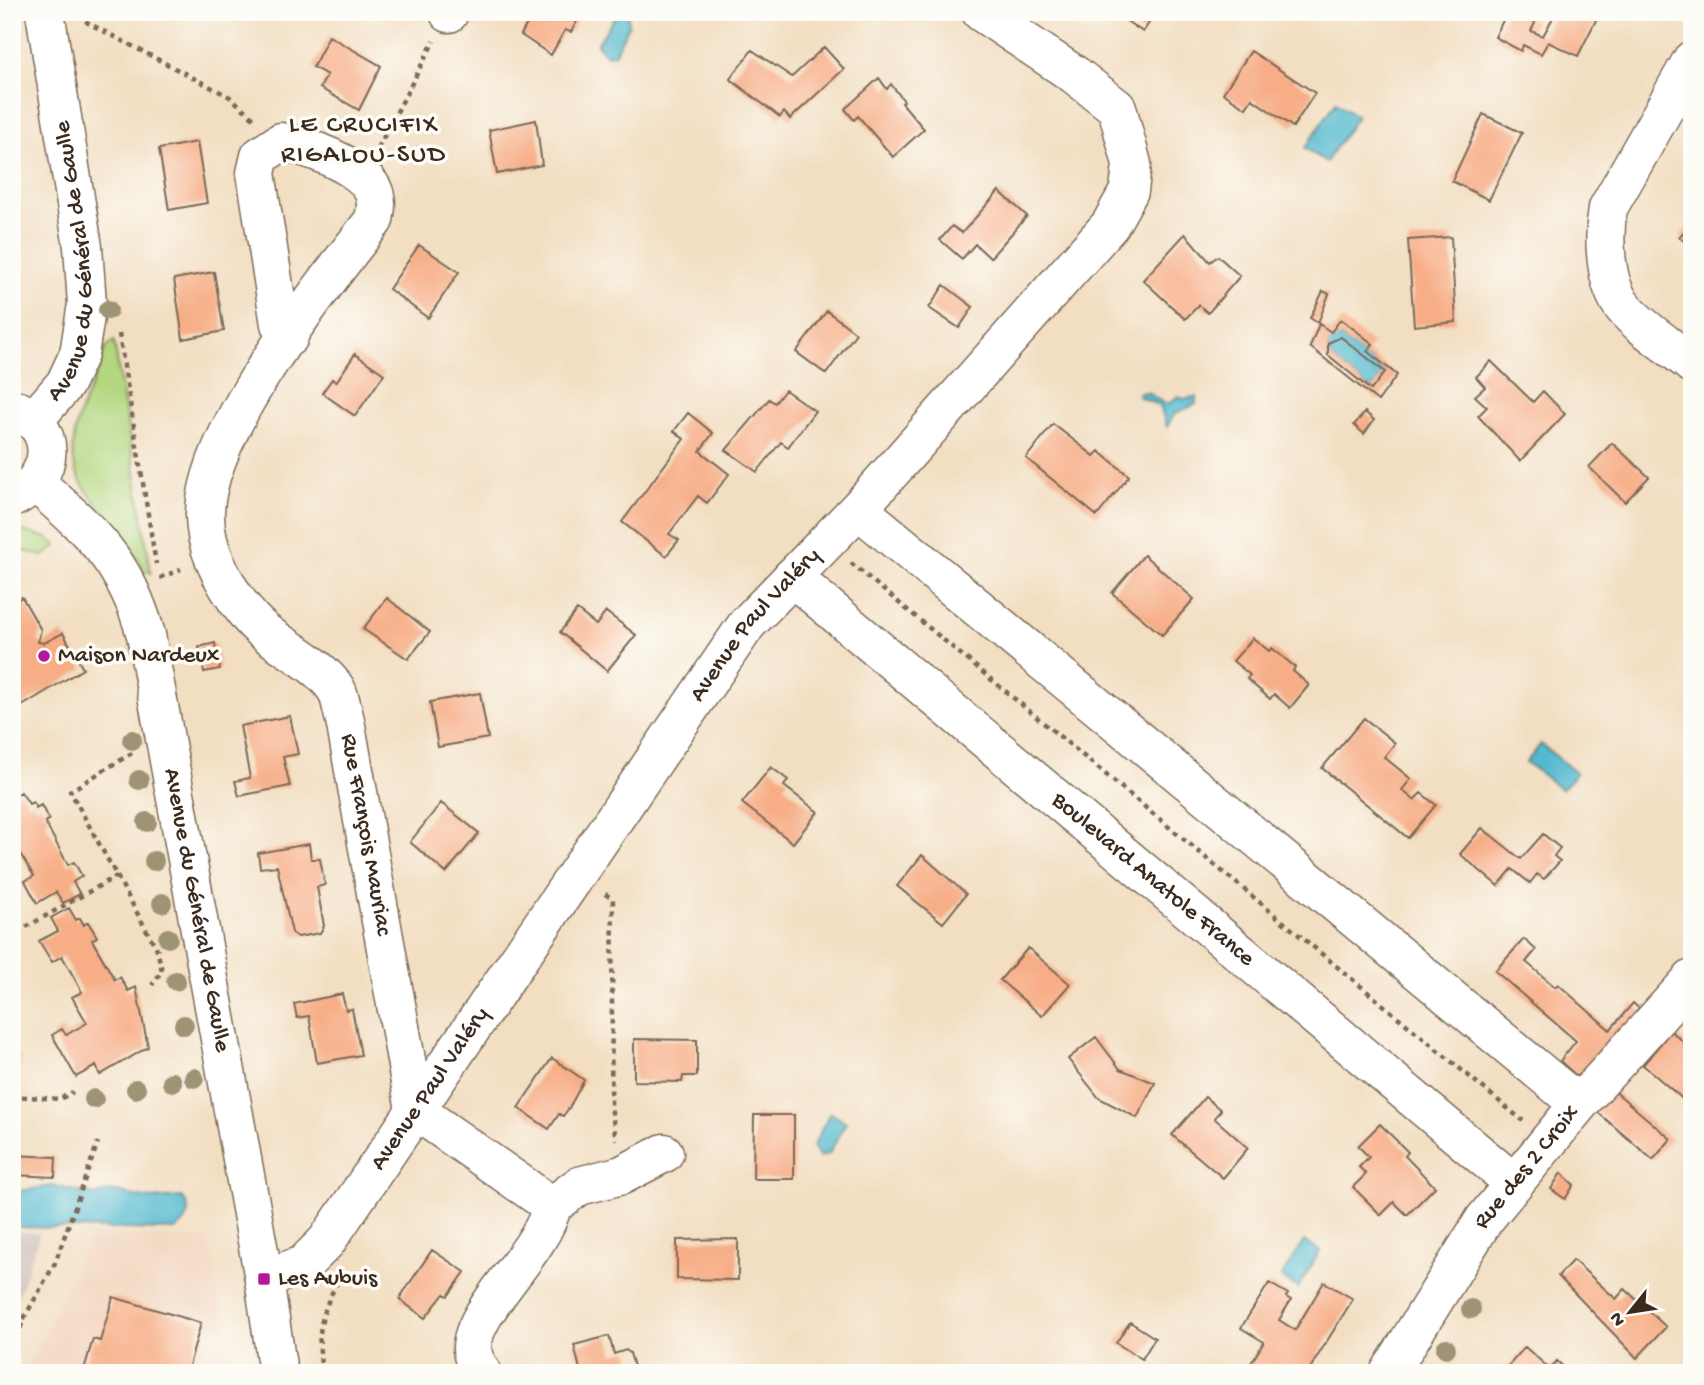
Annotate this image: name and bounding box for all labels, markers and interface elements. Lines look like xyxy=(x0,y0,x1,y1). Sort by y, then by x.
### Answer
district label: LE CRUCIFIX RIGALOU-SUD xyxy=(281,111,447,172)
street label: Avenue du Général de Gaulle xyxy=(41,118,101,408)
street label: Avenue Paul Valéry xyxy=(684,542,827,708)
place label: Maison Nardeux xyxy=(58,642,220,671)
marker: Maison Nardeux xyxy=(36,648,52,664)
street label: Rue François Mauriac xyxy=(333,732,398,939)
street label: Avenue du Général de Gaulle xyxy=(156,766,237,1055)
street label: Boulevard Anatole France xyxy=(1044,786,1261,974)
street label: Avenue Paul Valéry xyxy=(364,1002,496,1176)
street label: Rue des 2 Croix xyxy=(1467,1099,1587,1235)
place label: Les Aubuis xyxy=(278,1265,378,1294)
marker: Les Aubuis xyxy=(256,1271,272,1287)
north arrow xyxy=(1596,1276,1666,1346)
text: N xyxy=(1605,1308,1631,1330)

